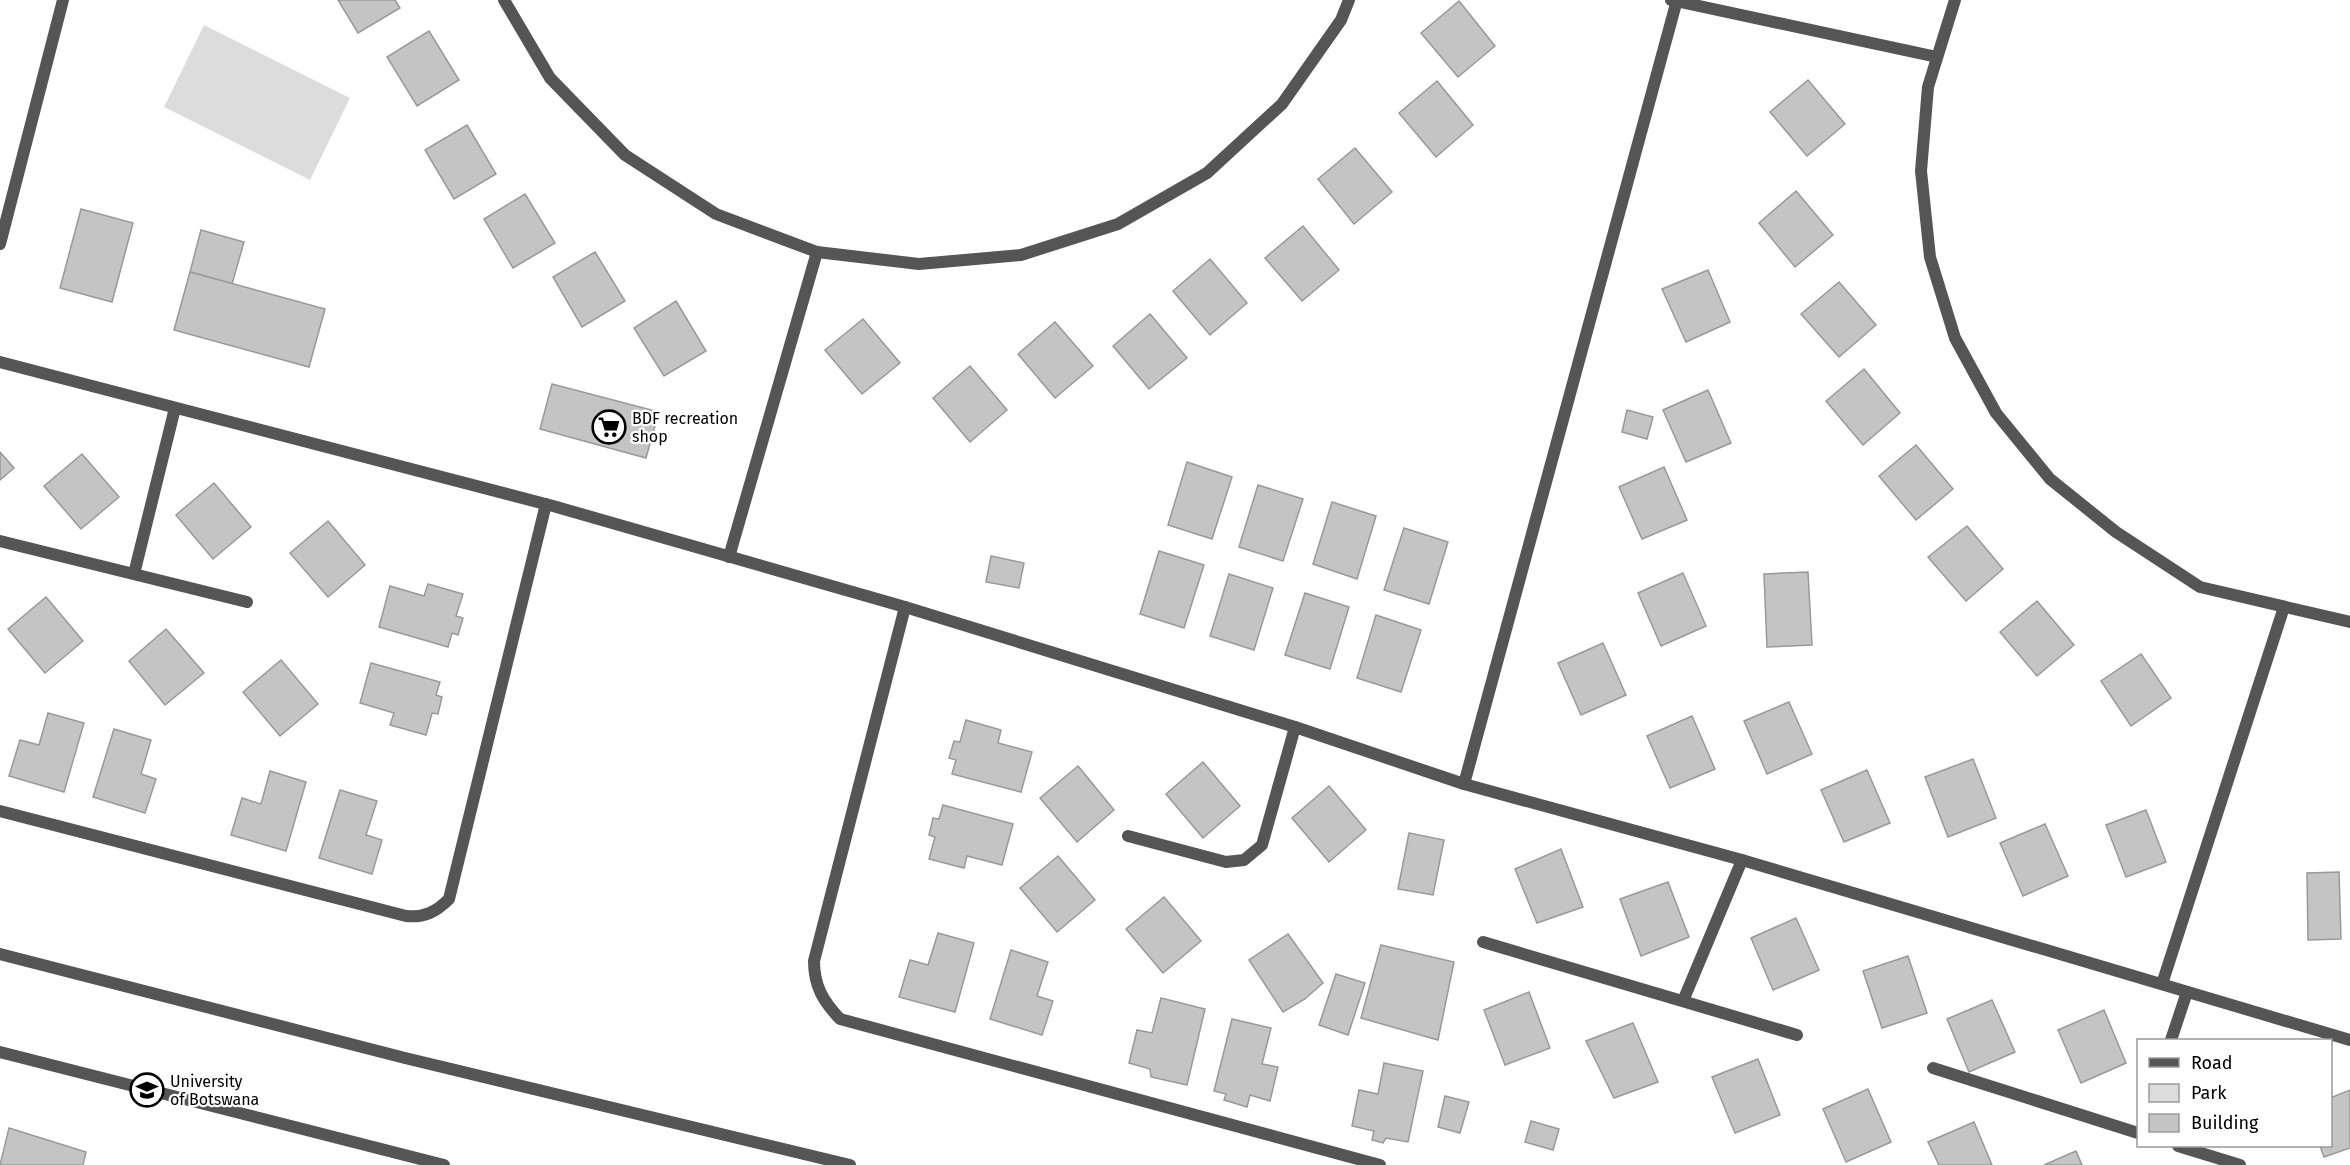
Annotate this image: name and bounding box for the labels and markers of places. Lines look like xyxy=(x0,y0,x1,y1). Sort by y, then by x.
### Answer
supermarket icon: BDF recreation shop xyxy=(591,409,627,445)
place label: BDF recreation shop xyxy=(632,409,738,446)
school or university icon: University of Botswana xyxy=(129,1072,165,1108)
place label: University of Botswana xyxy=(170,1072,259,1109)

